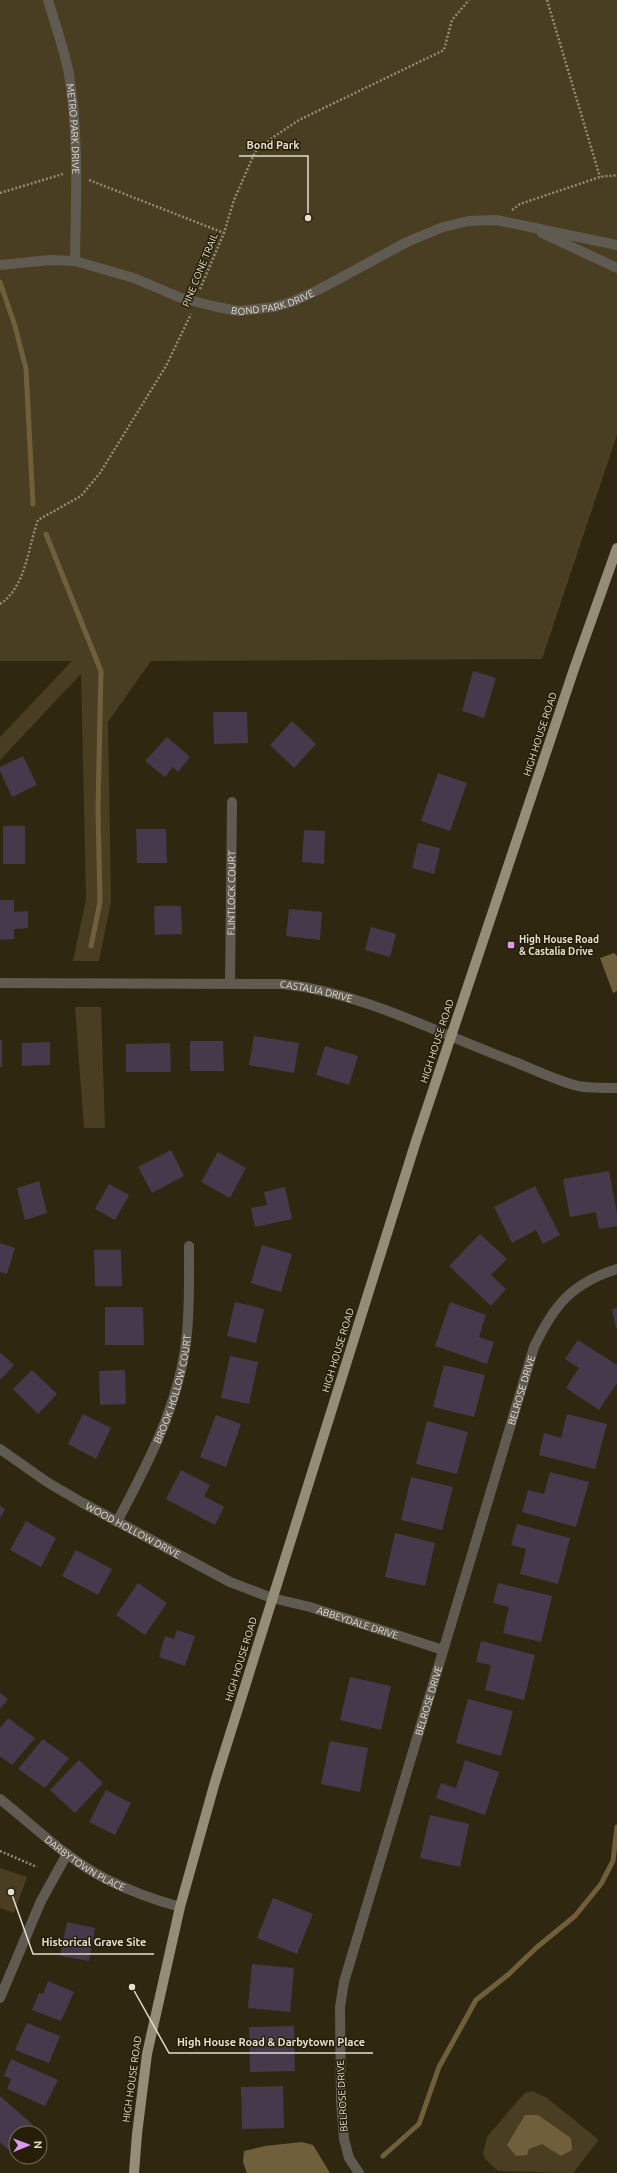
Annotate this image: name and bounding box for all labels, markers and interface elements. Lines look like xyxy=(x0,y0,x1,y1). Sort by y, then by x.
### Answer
street label: METRO PARK DRIVE xyxy=(65,83,82,174)
callout: Bond Park xyxy=(239,133,308,156)
text: Bond Park xyxy=(247,139,300,151)
street label: PINE CONE TRAIL xyxy=(180,231,220,309)
street label: BOND PARK DRIVE xyxy=(230,287,316,317)
street label: HIGH HOUSE ROAD xyxy=(521,691,559,777)
street label: FLINTLOCK COURT xyxy=(225,850,237,936)
place label: High House Road & Castalia Drive xyxy=(519,934,599,957)
marker: High House Road & Castalia Drive xyxy=(506,940,516,950)
street label: CASTALIA DRIVE xyxy=(279,978,354,1004)
street label: HIGH HOUSE ROAD xyxy=(418,998,456,1084)
street label: HIGH HOUSE ROAD xyxy=(320,1307,356,1393)
street label: BROOK HOLLOW COURT xyxy=(151,1334,192,1445)
street label: BELROSE DRIVE xyxy=(506,1354,537,1426)
street label: WOOD HOLLOW DRIVE xyxy=(84,1500,183,1560)
street label: ABBEYDALE DRIVE xyxy=(315,1604,400,1641)
street label: HIGH HOUSE ROAD xyxy=(223,1616,259,1702)
street label: BELROSE DRIVE xyxy=(413,1664,444,1737)
street label: DARBYTOWN PLACE xyxy=(43,1833,127,1893)
callout: Historical Grave Site xyxy=(33,1931,154,1954)
text: Historical Grave Site xyxy=(42,1936,146,1948)
callout: High House Road & Darbytown Place xyxy=(169,2030,373,2053)
street label: HIGH HOUSE ROAD xyxy=(120,2035,144,2123)
text: High House Road & Darbytown Place xyxy=(177,2036,365,2048)
street label: BELROSE DRIVE xyxy=(335,2059,349,2132)
north arrow xyxy=(8,2125,48,2165)
text: N xyxy=(32,2141,44,2149)

